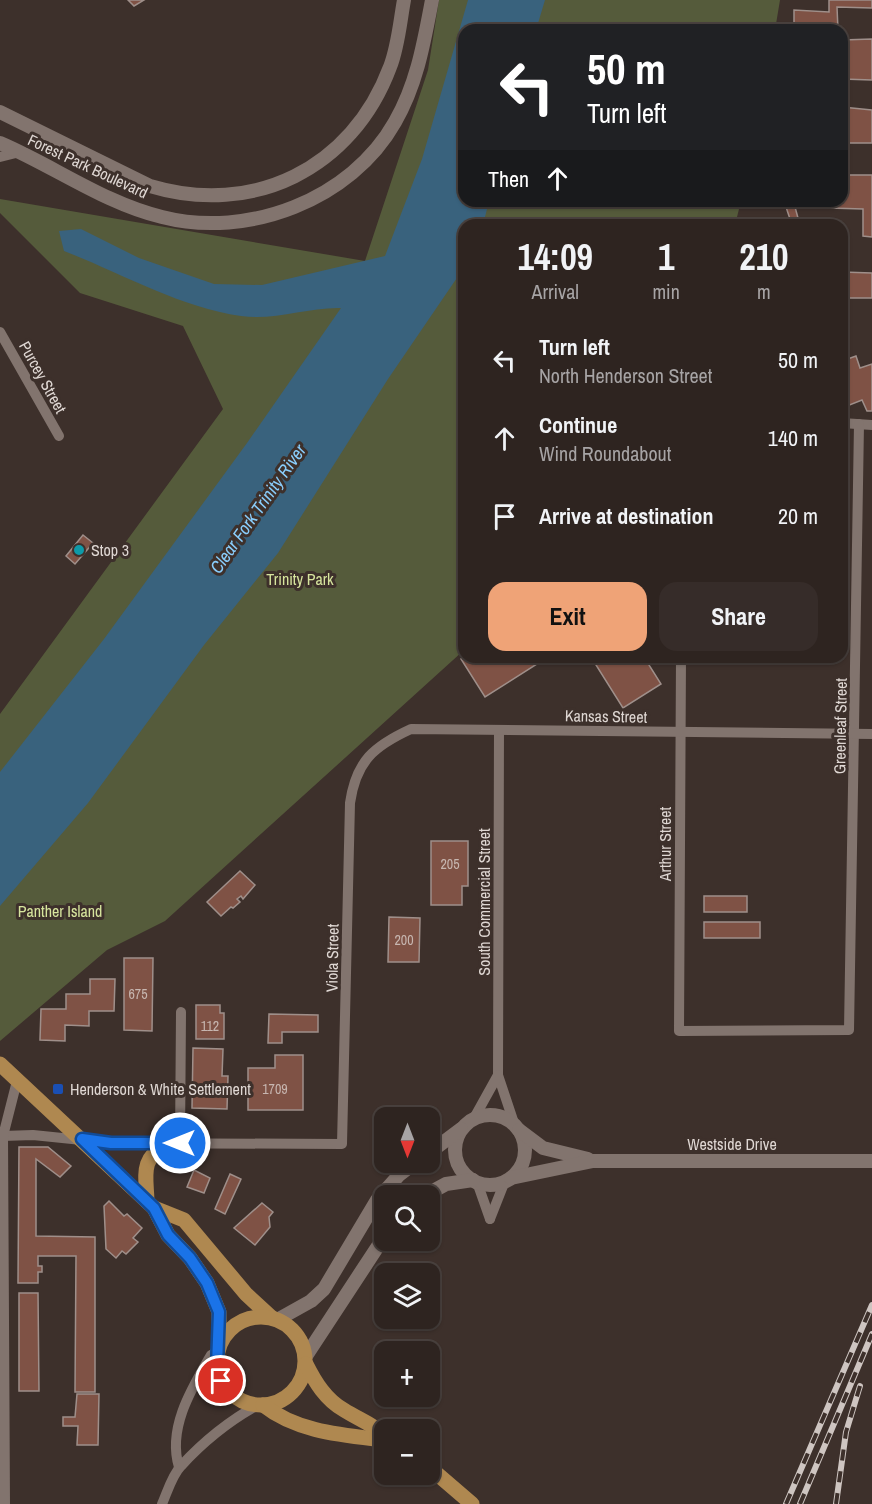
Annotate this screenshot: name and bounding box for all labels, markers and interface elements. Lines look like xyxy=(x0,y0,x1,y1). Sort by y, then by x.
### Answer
text: 50 m xyxy=(587,41,666,97)
icon: left xyxy=(488,48,566,126)
text: Turn left xyxy=(587,95,666,131)
street label: Forest Park Boulevard xyxy=(24,129,152,203)
icon: ahead xyxy=(541,162,574,195)
text: Then xyxy=(488,164,529,194)
text: 14:09 xyxy=(517,233,593,281)
text: 1 xyxy=(658,233,674,281)
text: 210 xyxy=(739,233,789,281)
text: Arrival xyxy=(532,278,579,305)
text: min xyxy=(652,278,680,305)
text: m xyxy=(757,278,771,305)
text: Turn left xyxy=(539,332,610,362)
street label: Purcey Street xyxy=(14,337,72,417)
icon: left xyxy=(488,344,521,377)
text: 50 m xyxy=(778,345,818,375)
text: North Henderson Street xyxy=(539,362,712,389)
text: Continue xyxy=(539,410,617,440)
icon: ahead xyxy=(488,422,521,455)
text: 140 m xyxy=(768,423,818,453)
water label: Clear Fork Trinity River xyxy=(204,438,312,578)
text: Wind Roundabout xyxy=(539,440,671,467)
icon: arrive xyxy=(488,500,521,533)
text: Arrive at destination xyxy=(539,501,713,531)
text: 20 m xyxy=(778,501,818,531)
place label: Stop 3 xyxy=(91,539,129,561)
marker: Stop 3 xyxy=(72,543,86,557)
park label: Trinity Park xyxy=(266,568,334,590)
button: Exit xyxy=(488,582,647,651)
button: Share xyxy=(659,582,818,651)
street label: Greenleaf Street xyxy=(828,677,852,774)
street label: Kansas Street xyxy=(565,704,648,728)
street label: Arthur Street xyxy=(654,806,676,882)
street label: South Commercial Street xyxy=(473,828,495,976)
house number: 205 xyxy=(440,855,460,873)
park label: Panther Island xyxy=(18,900,102,922)
street label: Viola Street xyxy=(320,923,344,992)
house number: 200 xyxy=(394,931,414,949)
house number: 675 xyxy=(128,985,148,1003)
house number: 112 xyxy=(201,1017,219,1035)
place label: Henderson & White Settlement xyxy=(70,1078,251,1100)
house number: 1709 xyxy=(262,1080,288,1098)
marker: Henderson & White Settlement xyxy=(51,1082,65,1096)
north arrow xyxy=(374,1107,440,1173)
map controls xyxy=(374,1107,440,1485)
position arrow xyxy=(148,1111,212,1175)
street label: Westside Drive xyxy=(687,1133,777,1155)
button: search xyxy=(374,1185,440,1251)
button: layers xyxy=(374,1263,440,1329)
button: + xyxy=(374,1341,440,1407)
pin xyxy=(195,1355,246,1406)
icon: arrive xyxy=(204,1364,237,1397)
button: − xyxy=(374,1419,440,1485)

